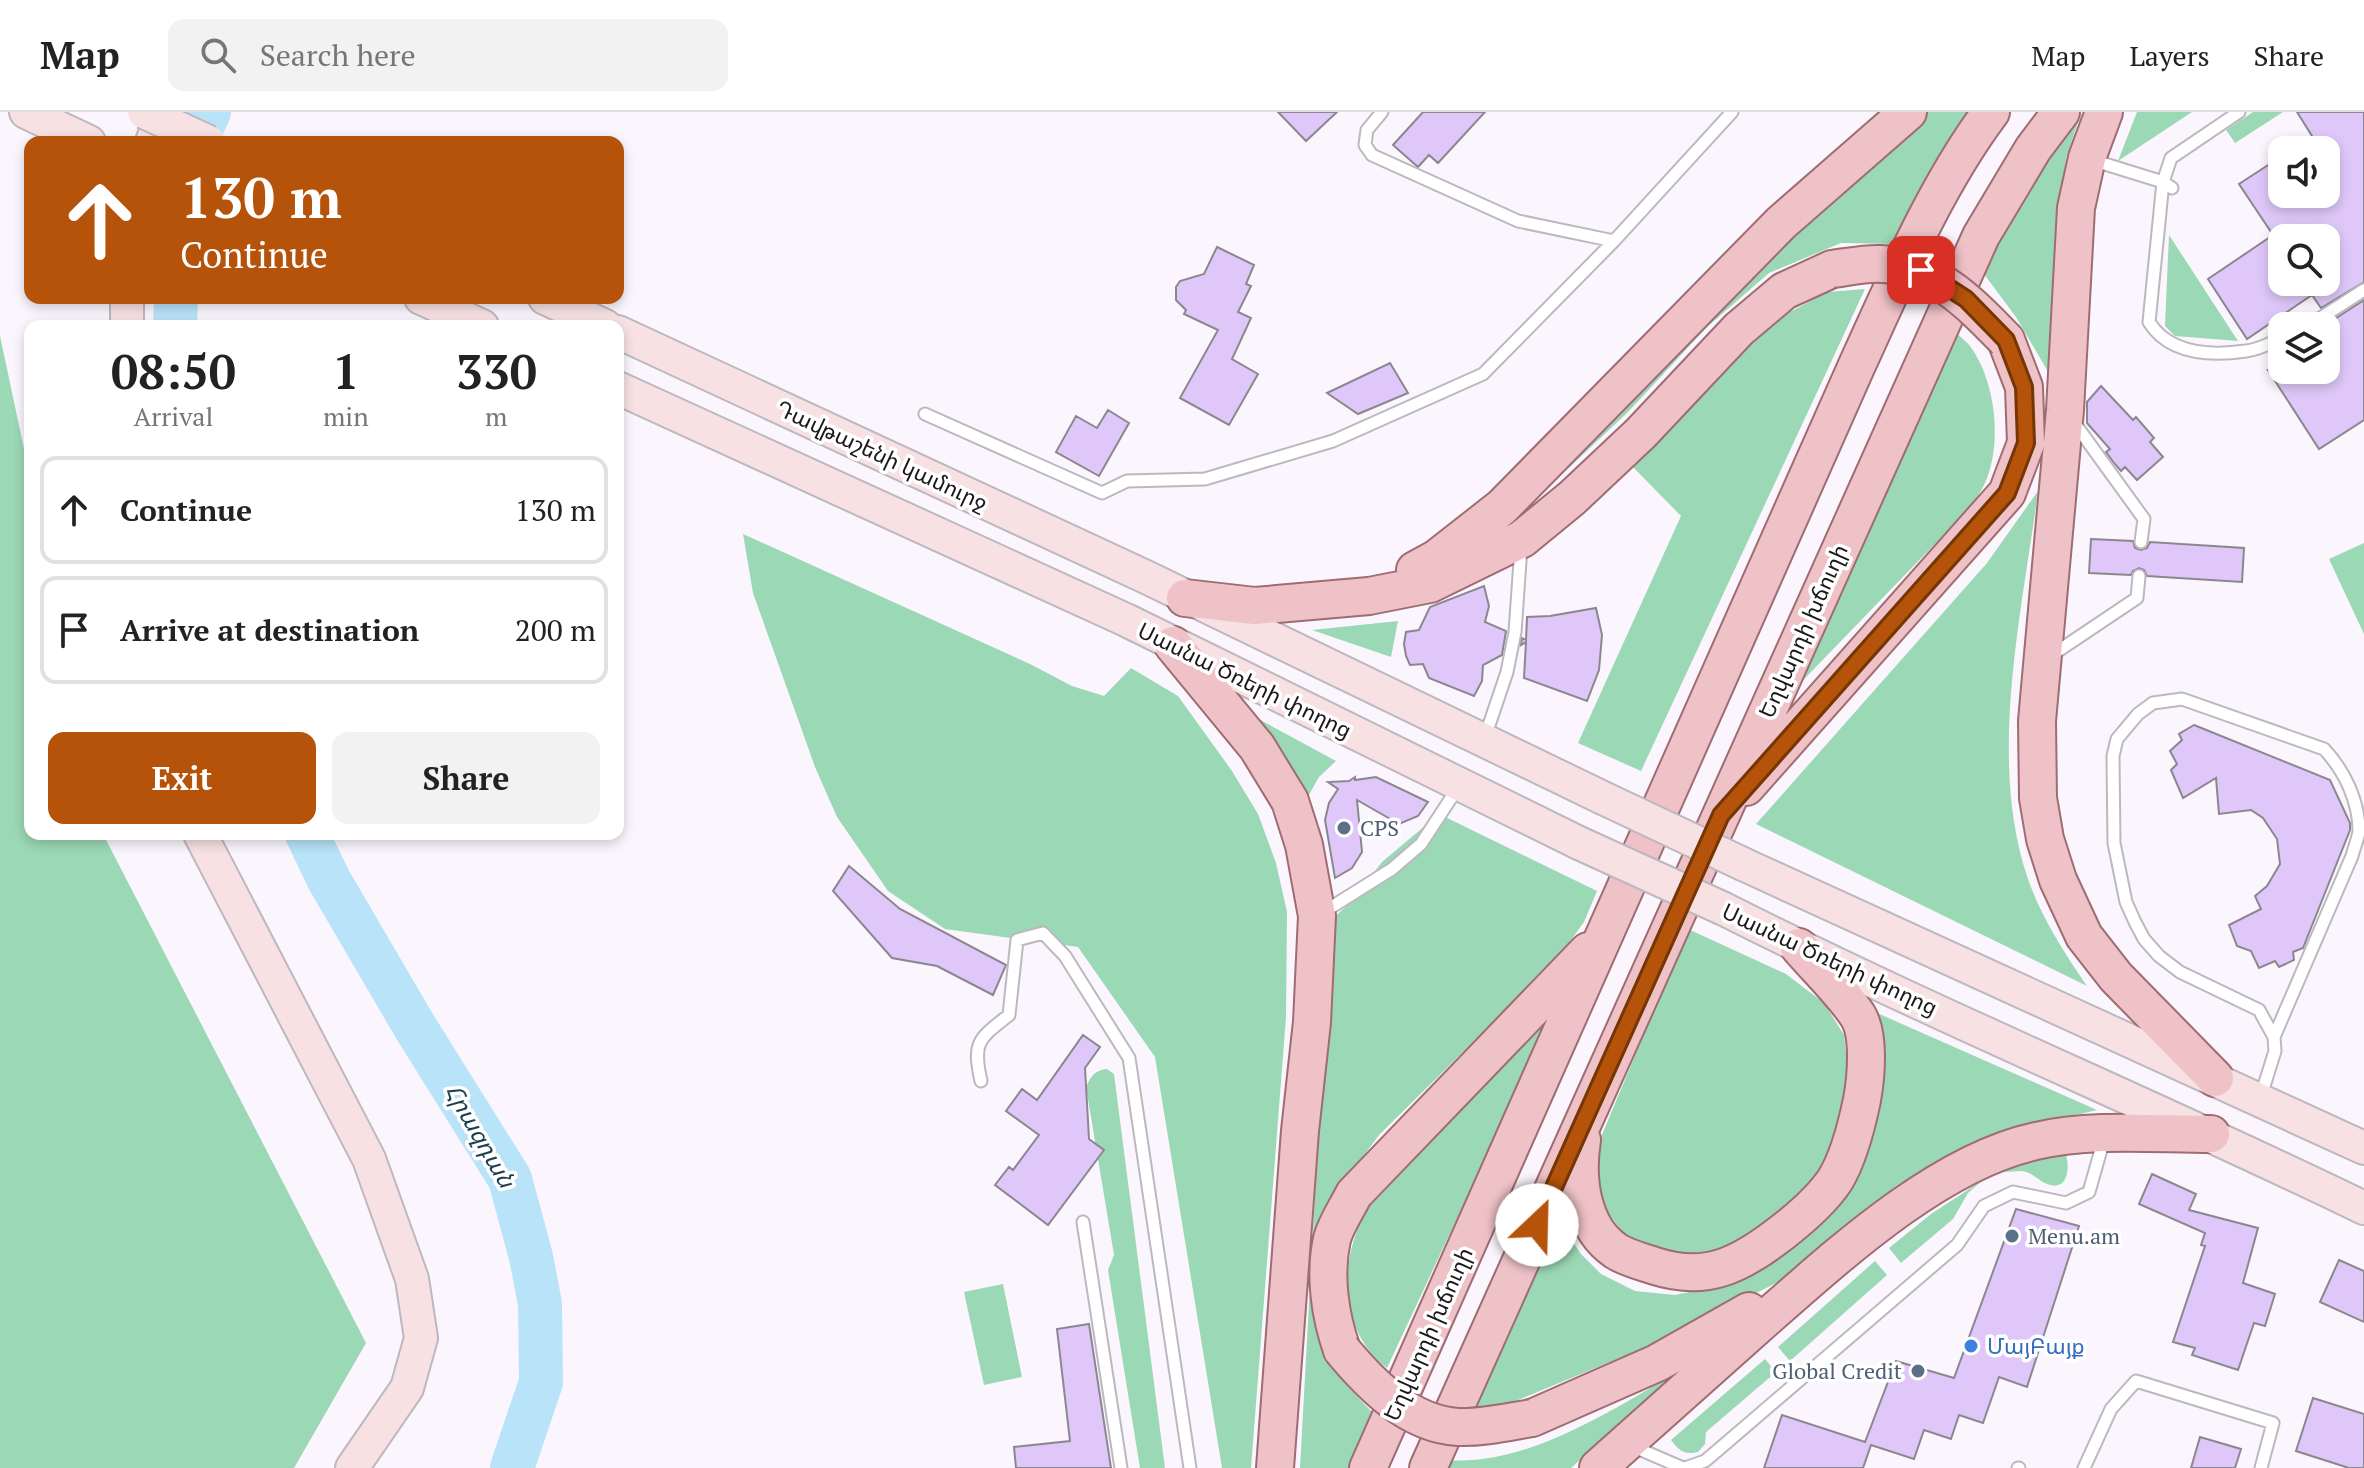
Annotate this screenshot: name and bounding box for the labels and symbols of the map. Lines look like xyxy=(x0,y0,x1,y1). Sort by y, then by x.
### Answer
pin xyxy=(1887,236,1955,304)
street label: Դավթաշենի կամուրջ xyxy=(772,393,992,516)
street label: Եղվարդի խճուղի xyxy=(1751,539,1854,722)
street label: Սասնա Ծռերի փողոց xyxy=(1133,615,1357,744)
place label: CPS xyxy=(1360,813,1399,842)
marker: CPS xyxy=(1335,819,1353,837)
street label: Սասնա Ծռերի փողոց xyxy=(1718,896,1943,1021)
water label: Հրազդան xyxy=(438,1078,524,1195)
position arrow xyxy=(1495,1183,1579,1267)
place label: Menu.am xyxy=(2028,1221,2120,1250)
marker: Menu.am xyxy=(2003,1227,2021,1245)
street label: Եղվարդի խճուղի xyxy=(1376,1242,1479,1425)
place label: ՄայԲայք xyxy=(1987,1331,2085,1360)
marker: ՄայԲայք xyxy=(1962,1337,1980,1355)
place label: Global Credit xyxy=(1772,1356,1902,1385)
marker: Global Credit xyxy=(1909,1362,1927,1380)

